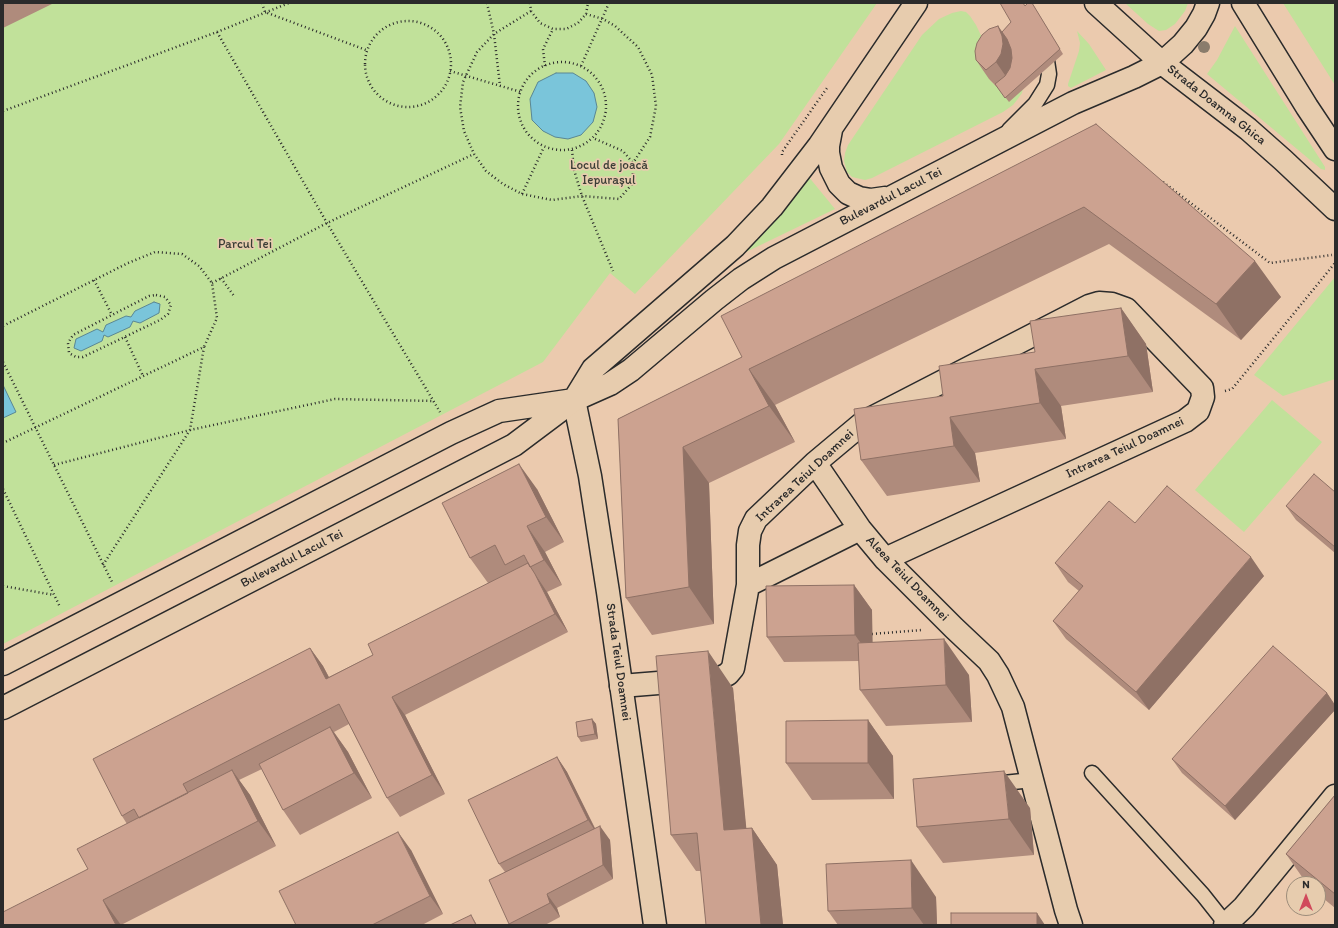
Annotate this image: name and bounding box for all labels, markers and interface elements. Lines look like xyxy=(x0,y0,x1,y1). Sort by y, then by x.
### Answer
street label: Strada Doamna Ghica xyxy=(1164,62,1268,148)
park label: Locul de joacă Iepurașul xyxy=(570,158,648,189)
street label: Bulevardul Lacul Tei xyxy=(837,164,945,230)
park label: Parcul Tei xyxy=(218,237,272,253)
street label: Intrarea Teiul Doamnei xyxy=(1063,414,1187,482)
street label: Intrarea Teiul Doamnei xyxy=(753,426,857,526)
street label: Bulevardul Lacul Tei xyxy=(238,526,346,592)
street label: Aleea Teiul Doamnei xyxy=(862,533,952,625)
street label: Strada Teiul Doamnei xyxy=(602,602,634,722)
north arrow xyxy=(1286,876,1326,916)
text: N xyxy=(1302,878,1310,891)

